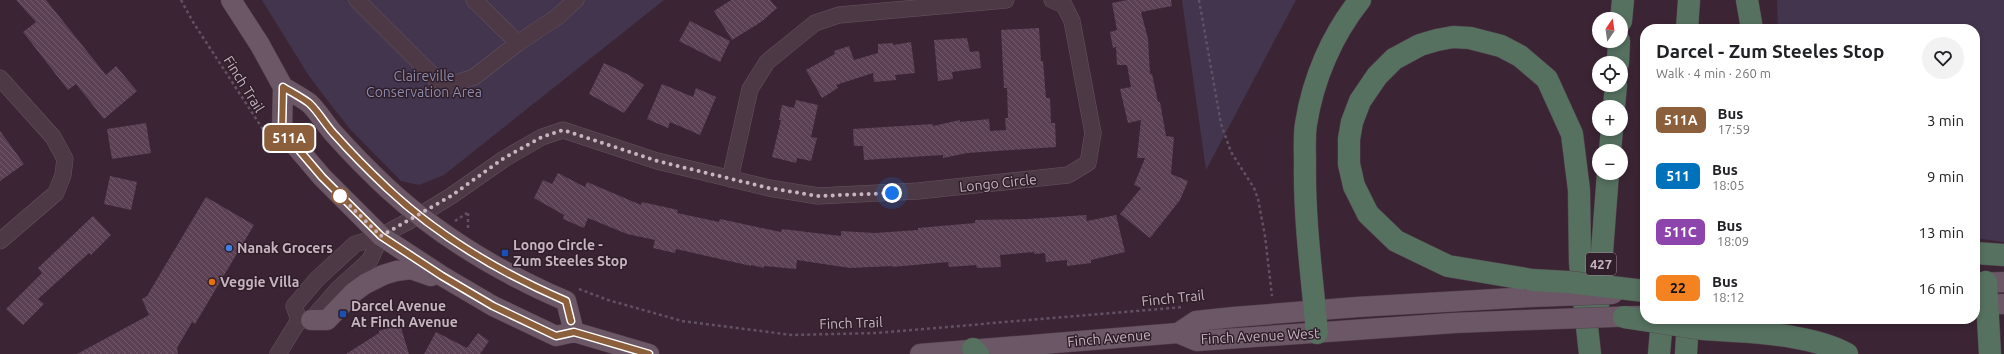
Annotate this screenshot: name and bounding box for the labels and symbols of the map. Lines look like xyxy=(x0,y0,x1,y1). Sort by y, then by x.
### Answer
north arrow xyxy=(1592,12,1628,48)
street label: Finch Trail xyxy=(220,53,268,115)
park label: Claireville Conservation Area xyxy=(366,68,482,100)
line badge: 511A xyxy=(261,125,317,151)
street label: Longo Circle xyxy=(958,171,1038,195)
your location xyxy=(882,183,902,203)
unlabelled marker xyxy=(331,187,349,205)
place label: Longo Circle - Zum Steeles Stop xyxy=(513,237,628,269)
place label: Nanak Grocers xyxy=(237,240,333,256)
marker: Nanak Grocers xyxy=(224,243,234,253)
marker: Longo Circle - Zum Steeles Stop xyxy=(500,248,510,258)
road number: 427 xyxy=(1586,253,1616,275)
place label: Veggie Villa xyxy=(220,274,299,290)
marker: Veggie Villa xyxy=(207,277,217,287)
street label: Finch Trail xyxy=(1141,287,1206,309)
place label: Darcel Avenue At Finch Avenue xyxy=(351,298,458,330)
marker: Darcel Avenue At Finch Avenue xyxy=(338,309,348,319)
street label: Finch Trail xyxy=(819,314,883,332)
street label: Finch Avenue West xyxy=(1200,325,1320,347)
street label: Finch Avenue xyxy=(1067,326,1151,350)

